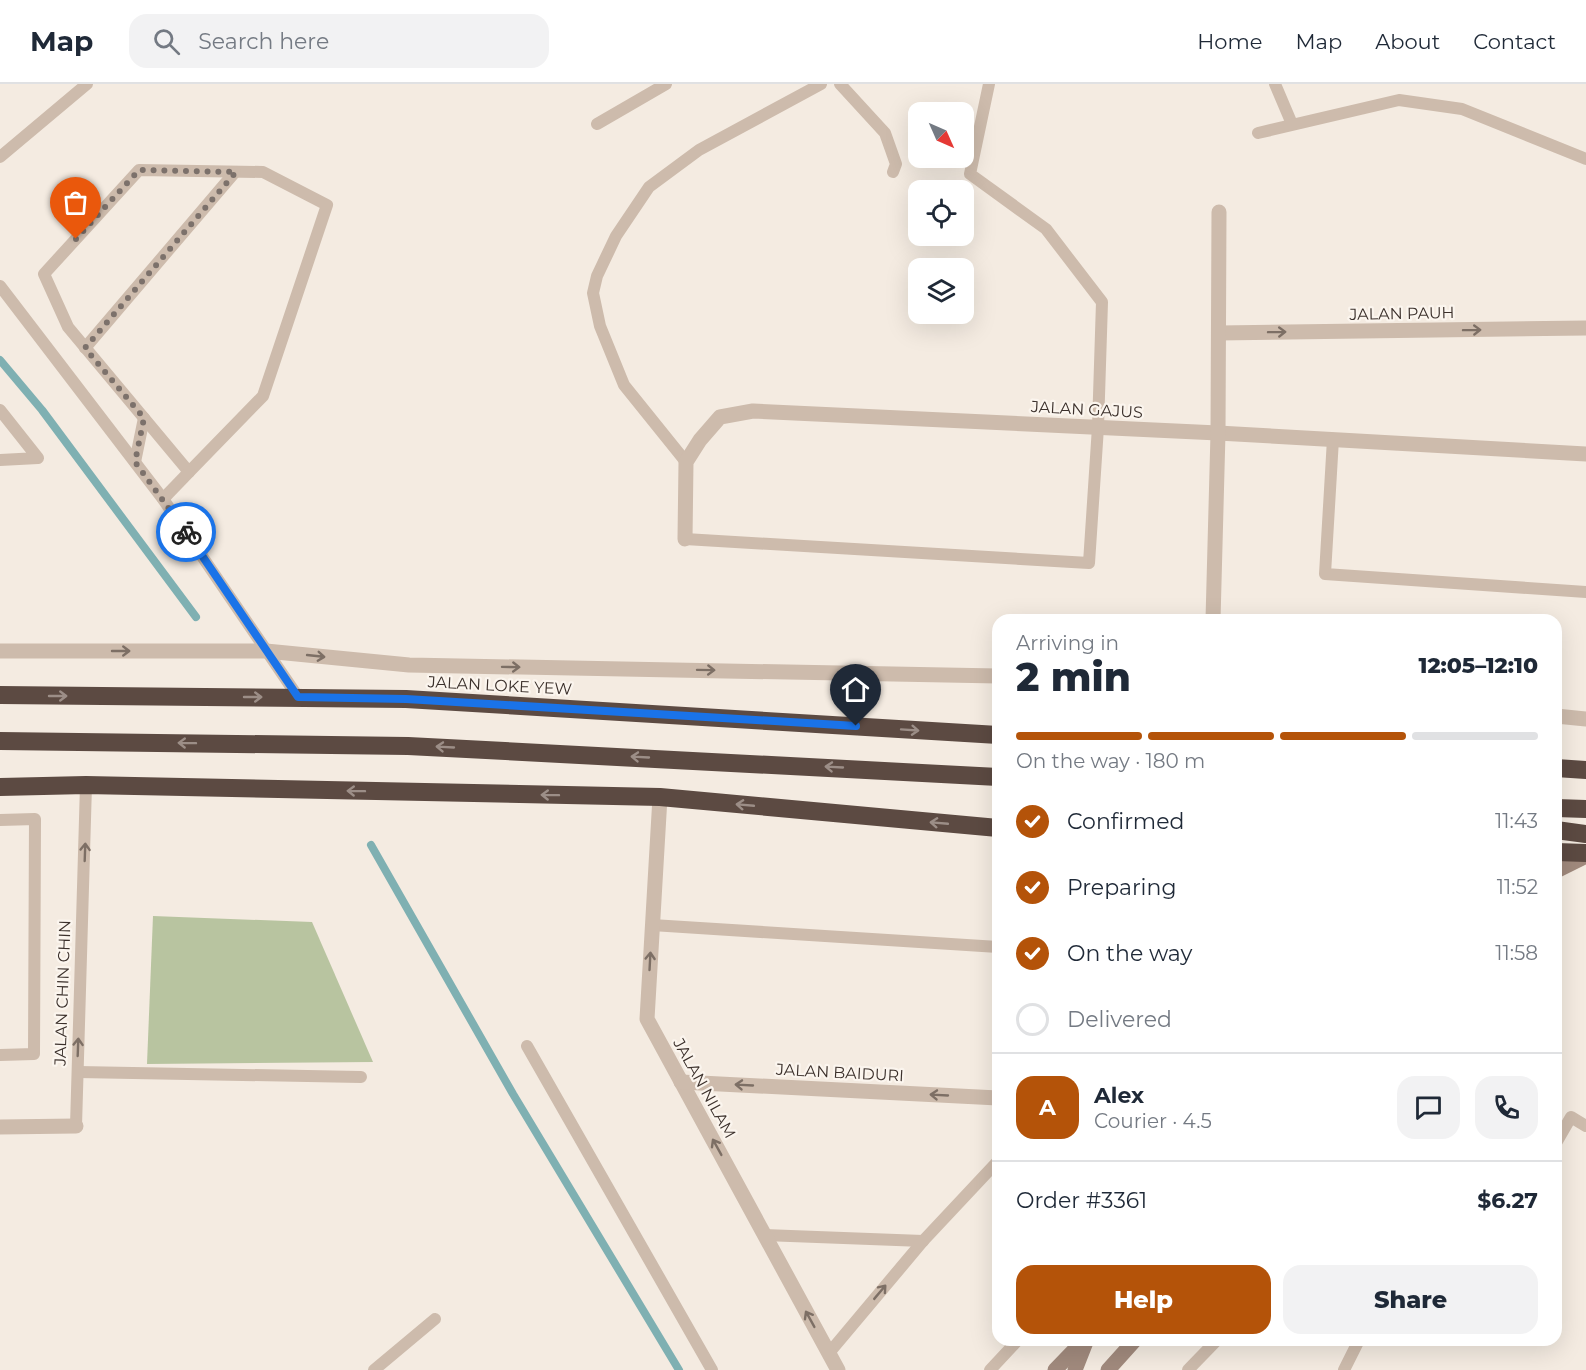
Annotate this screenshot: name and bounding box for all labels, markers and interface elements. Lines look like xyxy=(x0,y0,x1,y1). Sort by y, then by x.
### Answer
search box xyxy=(129,14,549,68)
text: Map xyxy=(30,24,93,58)
icon: search xyxy=(150,25,183,58)
text: Search here xyxy=(198,28,329,55)
text: Home xyxy=(1197,29,1262,54)
text: Map xyxy=(1295,29,1342,54)
text: About xyxy=(1375,29,1440,54)
text: Contact xyxy=(1473,29,1556,54)
north arrow xyxy=(908,102,974,168)
map controls xyxy=(908,102,974,324)
pin xyxy=(50,177,101,239)
button: locate xyxy=(908,180,974,246)
icon: bag xyxy=(59,186,92,219)
button: layers xyxy=(908,258,974,324)
street label: JALAN PAUH xyxy=(1348,303,1455,324)
one-way arrow xyxy=(1462,324,1482,335)
one-way arrow xyxy=(1267,327,1287,338)
street label: JALAN GAJUS xyxy=(1030,397,1144,422)
courier xyxy=(156,502,216,562)
icon: bike xyxy=(170,516,203,549)
text: Arriving in xyxy=(1016,631,1119,655)
one-way arrow xyxy=(111,645,131,657)
one-way arrow xyxy=(306,651,326,662)
text: 12:05–12:10 xyxy=(1418,652,1538,679)
text: 2 min xyxy=(1016,653,1131,701)
one-way arrow xyxy=(500,661,520,672)
one-way arrow xyxy=(695,664,715,676)
pin xyxy=(830,664,881,726)
street label: JALAN LOKE YEW xyxy=(426,672,573,699)
icon: home xyxy=(839,673,872,706)
one-way arrow xyxy=(48,690,68,702)
one-way arrow xyxy=(243,691,263,703)
one-way arrow xyxy=(899,724,919,735)
one-way arrow xyxy=(177,737,197,749)
one-way arrow xyxy=(435,742,455,753)
text: On the way · 180 m xyxy=(1016,749,1205,773)
one-way arrow xyxy=(630,752,650,763)
one-way arrow xyxy=(825,762,845,773)
one-way arrow xyxy=(346,785,366,796)
one-way arrow xyxy=(541,789,561,800)
one-way arrow xyxy=(736,799,756,810)
icon: check xyxy=(1016,805,1049,838)
text: Confirmed xyxy=(1067,808,1184,835)
text: 11:43 xyxy=(1495,809,1538,833)
one-way arrow xyxy=(930,817,950,828)
one-way arrow xyxy=(79,842,90,862)
icon: check xyxy=(1016,871,1049,904)
text: Preparing xyxy=(1067,874,1176,901)
text: 11:52 xyxy=(1497,875,1538,899)
street label: JALAN CHIN CHIN xyxy=(50,920,75,1067)
icon: check xyxy=(1016,937,1049,970)
text: On the way xyxy=(1067,940,1192,967)
text: 11:58 xyxy=(1495,941,1538,965)
one-way arrow xyxy=(645,951,656,971)
text: Delivered xyxy=(1067,1006,1172,1033)
street label: JALAN NILAM xyxy=(669,1034,740,1142)
one-way arrow xyxy=(73,1037,84,1057)
street label: JALAN BAIDURI xyxy=(775,1060,904,1085)
button: chat xyxy=(1397,1076,1460,1139)
button: phone xyxy=(1475,1076,1538,1139)
one-way arrow xyxy=(735,1080,755,1091)
text: Alex xyxy=(1094,1082,1144,1109)
one-way arrow xyxy=(930,1090,950,1101)
text: A xyxy=(1039,1094,1056,1121)
text: Courier · 4.5 xyxy=(1094,1109,1212,1133)
one-way arrow xyxy=(711,1139,722,1157)
text: Order #3361 xyxy=(1016,1187,1147,1214)
text: $6.27 xyxy=(1477,1187,1538,1214)
button: Help xyxy=(1016,1265,1271,1334)
button: Share xyxy=(1283,1265,1538,1334)
one-way arrow xyxy=(873,1285,887,1300)
one-way arrow xyxy=(804,1310,815,1328)

